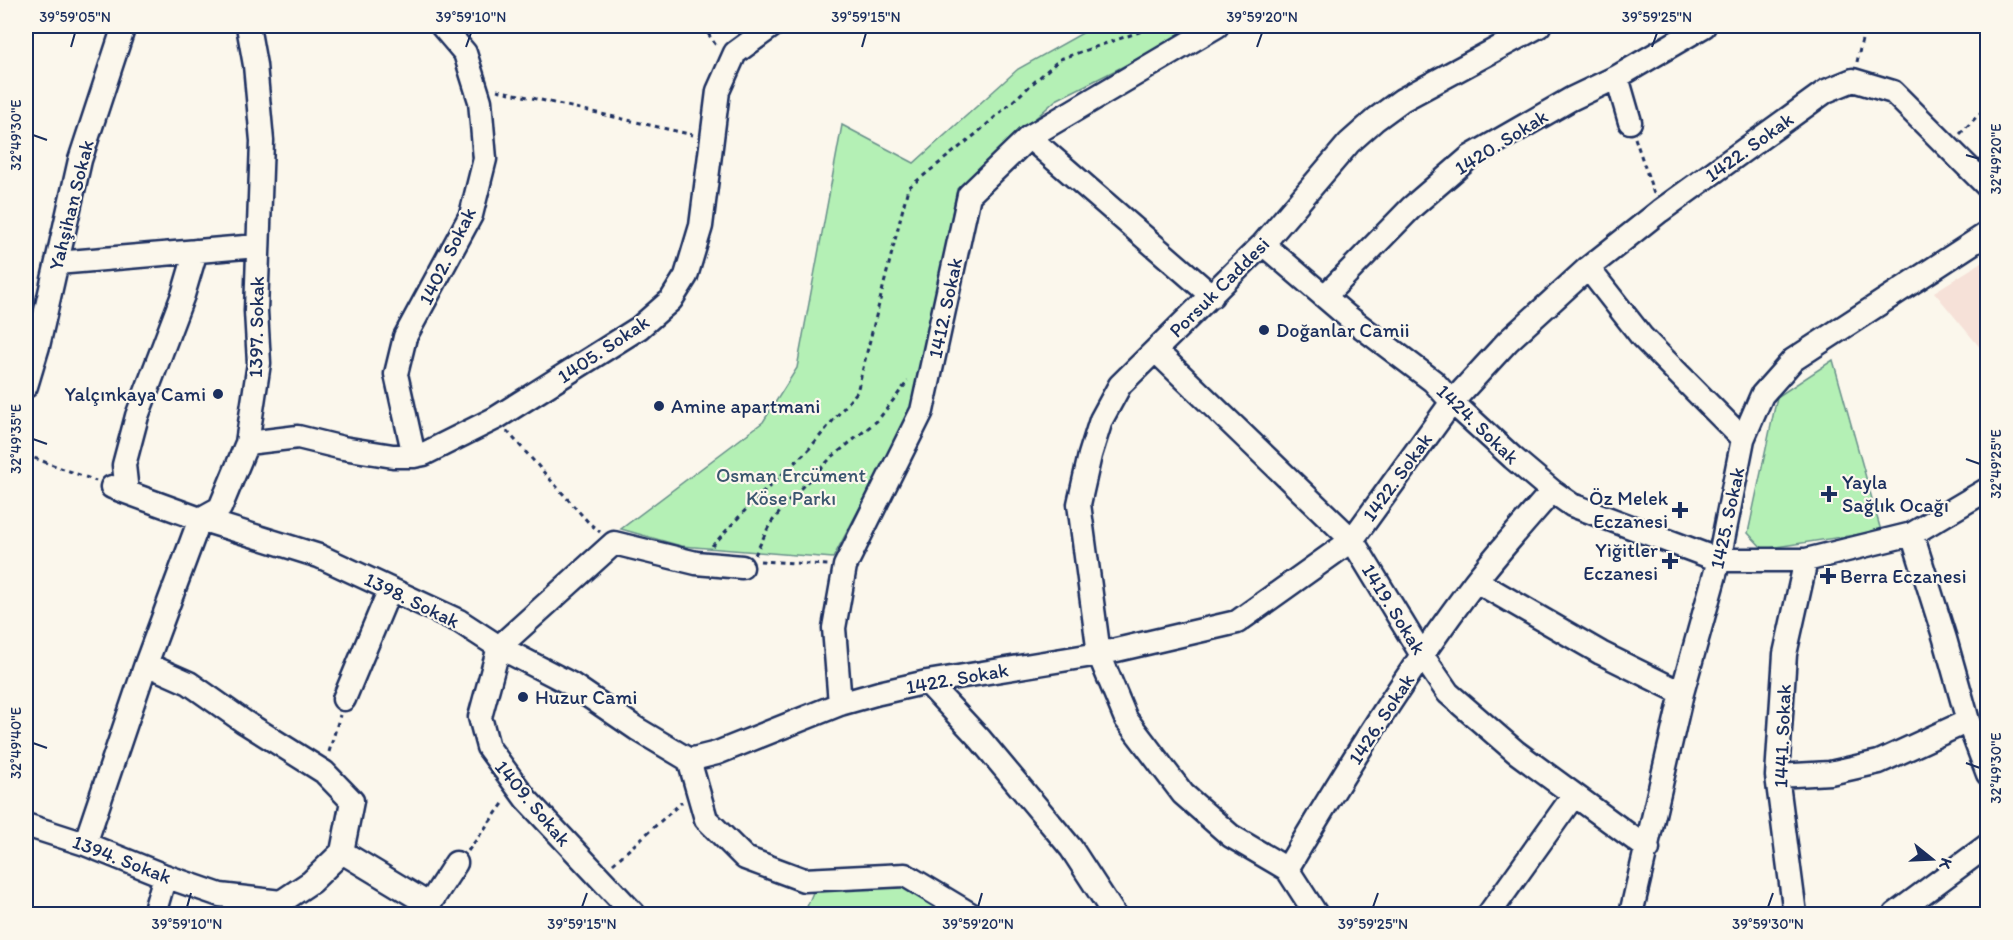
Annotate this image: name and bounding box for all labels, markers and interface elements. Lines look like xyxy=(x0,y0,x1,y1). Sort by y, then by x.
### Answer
text: 39°59'05"N xyxy=(39,8,111,26)
text: 39°59'10"N xyxy=(436,8,506,26)
text: 39°59'15"N xyxy=(831,8,901,26)
text: 39°59'20"N xyxy=(1226,8,1298,26)
text: 39°59'25"N xyxy=(1622,8,1692,26)
text: 32°49'30"E xyxy=(7,99,25,171)
street label: 1420. Sokak xyxy=(1450,104,1552,180)
street label: 1422. Sokak xyxy=(1700,107,1798,187)
text: 32°49'20"E xyxy=(1987,123,2005,195)
street label: Yahşihan Sokak xyxy=(43,137,99,273)
street label: 1402. Sokak xyxy=(413,203,481,309)
street label: Porsuk Caddesi xyxy=(1164,232,1274,342)
street label: 1412. Sokak xyxy=(923,255,967,361)
street label: 1397. Sokak xyxy=(243,276,269,378)
street label: 1405. Sokak xyxy=(553,310,653,388)
place label: Doğanlar Camii xyxy=(1276,318,1410,342)
marker: Doğanlar Camii xyxy=(1257,323,1271,337)
street label: 1424. Sokak xyxy=(1432,379,1524,469)
place label: Yalçınkaya Cami xyxy=(65,382,206,406)
marker: Yalçınkaya Cami xyxy=(211,387,225,401)
place label: Amine apartmani xyxy=(671,394,820,418)
marker: Amine apartmani xyxy=(652,399,666,413)
text: 32°49'35"E xyxy=(7,404,25,474)
street label: 1422. Sokak xyxy=(1357,428,1437,526)
text: 32°49'25"E xyxy=(1987,429,2005,499)
park label: Osman Ercüment Köse Parkı xyxy=(716,463,867,510)
street label: 1425. Sokak xyxy=(1704,465,1750,571)
place label: Yayla Sağlık Ocağı xyxy=(1842,470,1949,517)
marker: Yayla Sağlık Ocağı xyxy=(1820,485,1838,503)
place label: Öz Melek Eczanesi xyxy=(1589,486,1669,533)
marker: Öz Melek Eczanesi xyxy=(1673,503,1687,517)
place label: Yiğitler Eczanesi xyxy=(1583,538,1658,585)
marker: Yiğitler Eczanesi xyxy=(1663,554,1677,568)
street label: 1419. Sokak xyxy=(1357,559,1431,659)
place label: Berra Eczanesi xyxy=(1840,564,1967,588)
street label: 1398. Sokak xyxy=(361,567,463,633)
marker: Berra Eczanesi xyxy=(1821,569,1835,583)
street label: 1422. Sokak xyxy=(904,657,1010,699)
street label: 1426. Sokak xyxy=(1343,669,1419,769)
street label: 1441. Sokak xyxy=(1768,684,1796,788)
place label: Huzur Cami xyxy=(535,685,637,709)
marker: Huzur Cami xyxy=(516,690,530,704)
text: 32°49'40"E xyxy=(7,707,25,779)
text: 32°49'30"E xyxy=(1987,732,2005,804)
street label: 1409. Sokak xyxy=(490,755,576,851)
street label: 1394. Sokak xyxy=(69,829,175,889)
north arrow xyxy=(1902,829,1962,889)
text: K xyxy=(1935,856,1956,872)
text: 39°59'10"N xyxy=(152,915,222,933)
text: 39°59'15"N xyxy=(547,915,617,933)
text: 39°59'20"N xyxy=(942,915,1014,933)
text: 39°59'25"N xyxy=(1338,915,1408,933)
text: 39°59'30"N xyxy=(1732,915,1804,933)

